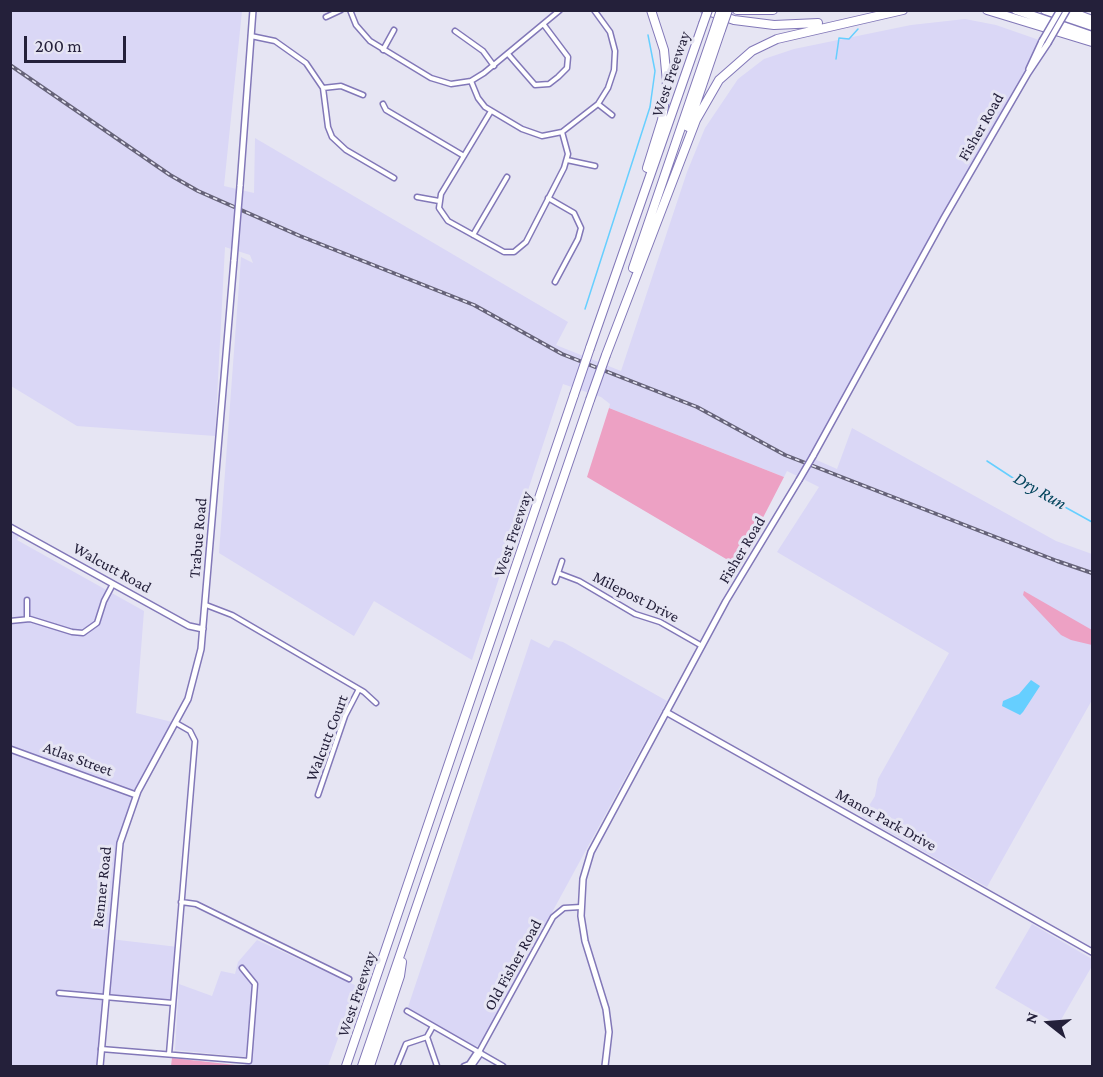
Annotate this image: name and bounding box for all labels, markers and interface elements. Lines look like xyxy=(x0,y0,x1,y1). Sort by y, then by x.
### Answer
scale bar xyxy=(27,24,129,62)
street label: West Freeway xyxy=(647,29,695,119)
text: 200 m xyxy=(35,36,82,56)
street label: Fisher Road xyxy=(954,90,1008,164)
water label: Dry Run xyxy=(1010,467,1070,515)
street label: West Freeway xyxy=(489,489,537,579)
street label: Trabue Road xyxy=(185,497,211,579)
street label: Fisher Road xyxy=(714,513,770,587)
street label: Walcutt Road xyxy=(69,539,155,597)
street label: Milepost Drive xyxy=(590,567,682,627)
street label: Walcutt Court xyxy=(302,692,352,784)
street label: Atlas Street xyxy=(41,738,115,780)
street label: Manor Park Drive xyxy=(832,784,940,856)
street label: Renner Road xyxy=(88,846,116,928)
street label: Old Fisher Road xyxy=(480,916,546,1014)
street label: West Freeway xyxy=(333,949,381,1039)
north arrow xyxy=(1019,993,1079,1053)
text: N xyxy=(1022,1010,1041,1025)

